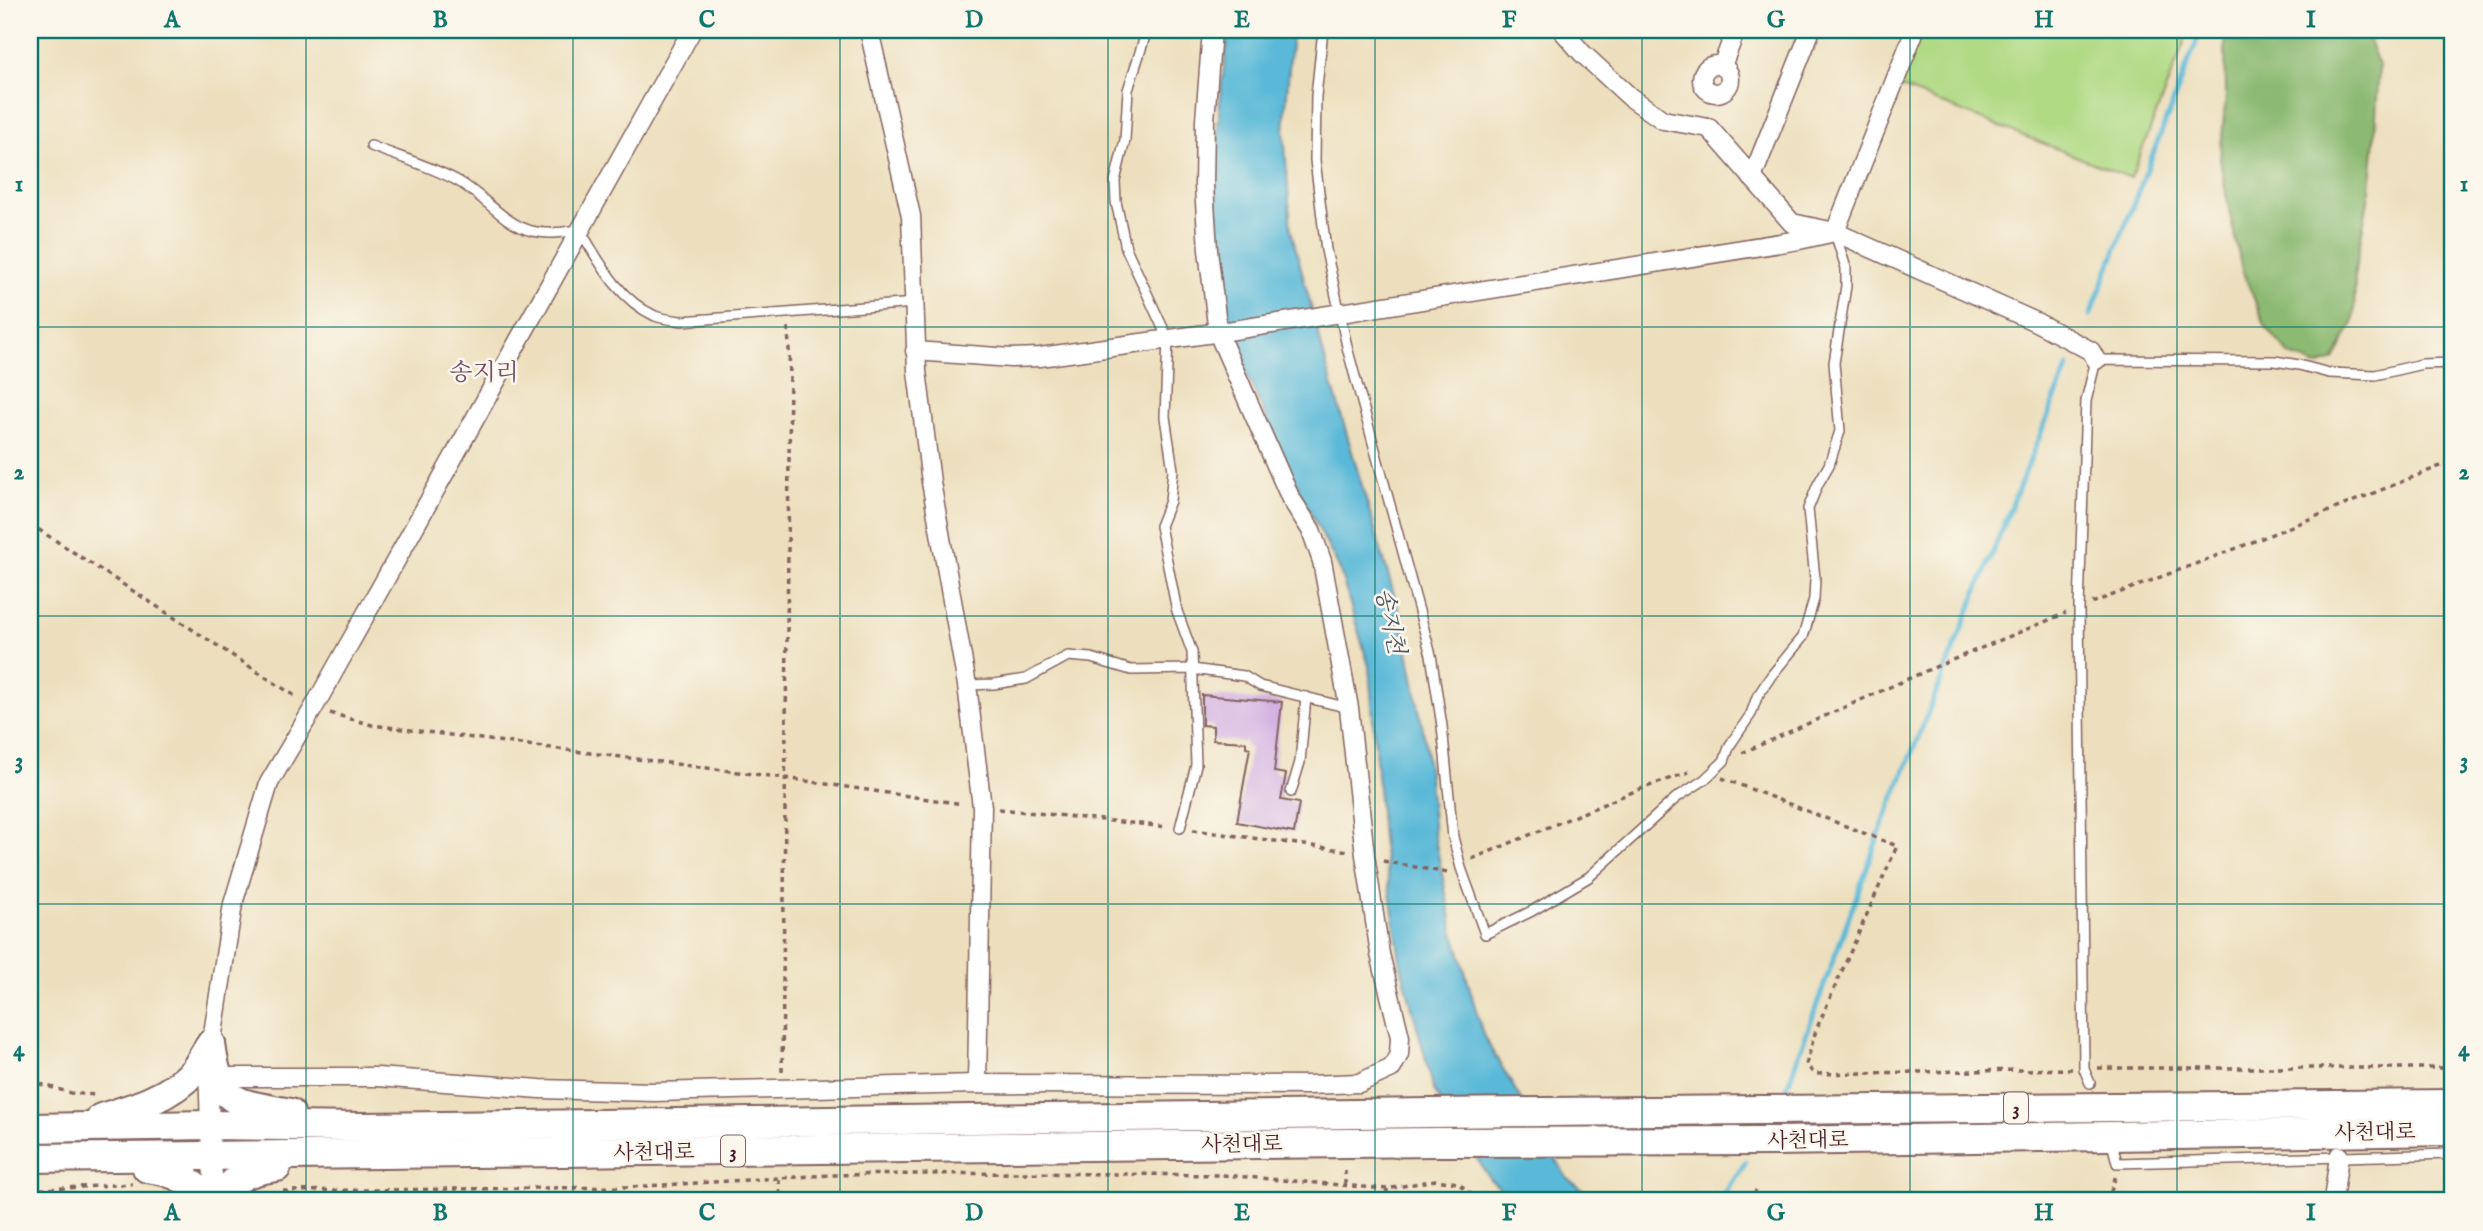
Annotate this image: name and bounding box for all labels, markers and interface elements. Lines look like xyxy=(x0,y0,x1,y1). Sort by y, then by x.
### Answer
text: A xyxy=(163,6,181,35)
text: B xyxy=(432,6,448,35)
text: C xyxy=(699,6,716,35)
text: D xyxy=(965,6,983,35)
text: E xyxy=(1234,6,1250,35)
text: F xyxy=(1502,6,1517,35)
text: G xyxy=(1767,6,1786,35)
text: H xyxy=(2034,6,2054,35)
text: I xyxy=(2306,6,2316,35)
text: 1 xyxy=(15,170,23,199)
text: 1 xyxy=(2460,170,2468,199)
district label: 송지리 xyxy=(449,358,519,389)
text: 2 xyxy=(14,458,25,487)
text: 2 xyxy=(2459,458,2470,487)
water label: 송지천 xyxy=(1368,586,1411,659)
text: 3 xyxy=(15,747,23,776)
text: 3 xyxy=(2460,747,2468,776)
text: 4 xyxy=(13,1035,25,1064)
text: 4 xyxy=(2458,1035,2470,1064)
road number: 3 xyxy=(2004,1092,2028,1124)
street label: 사천대로 xyxy=(2334,1119,2416,1148)
street label: 사천대로 xyxy=(1767,1127,1849,1156)
street label: 사천대로 xyxy=(1201,1131,1283,1160)
road number: 3 xyxy=(721,1135,745,1166)
street label: 사천대로 xyxy=(613,1139,695,1168)
text: A xyxy=(163,1199,181,1228)
text: B xyxy=(432,1199,448,1228)
text: C xyxy=(699,1199,716,1228)
text: D xyxy=(965,1199,983,1228)
text: E xyxy=(1234,1199,1250,1228)
text: F xyxy=(1502,1199,1517,1228)
text: G xyxy=(1767,1199,1786,1228)
text: H xyxy=(2034,1199,2054,1228)
text: I xyxy=(2306,1199,2316,1228)

